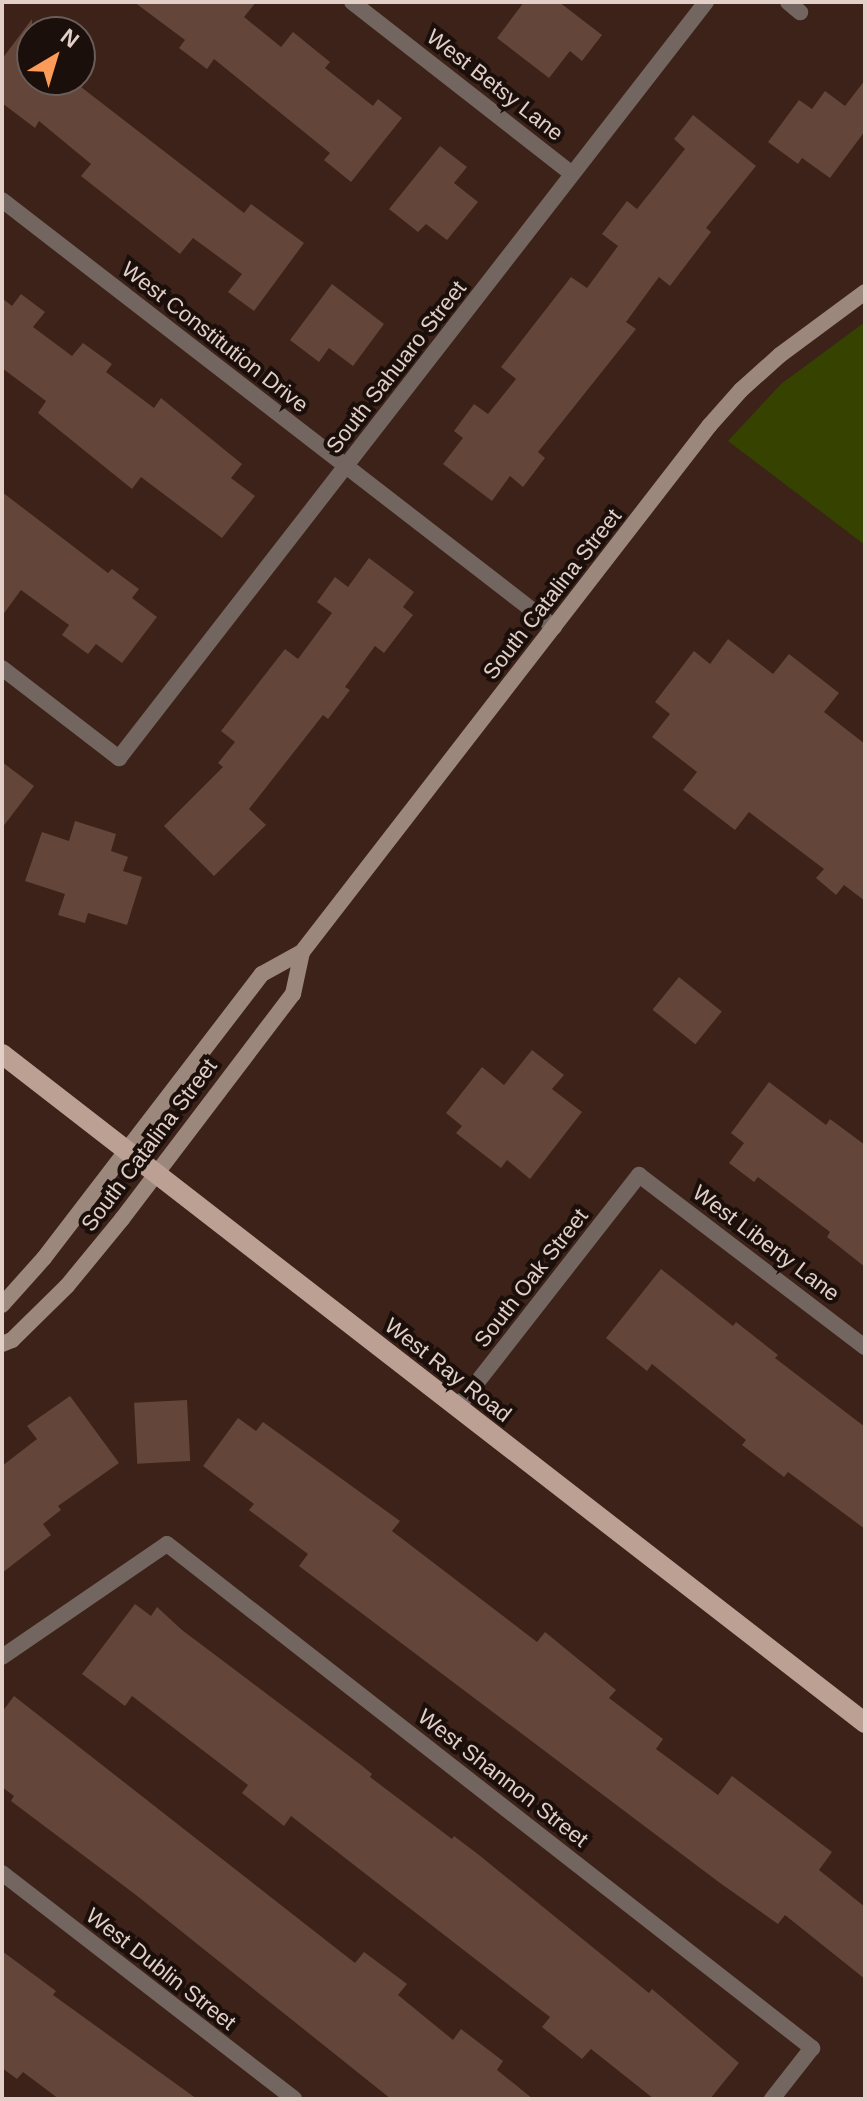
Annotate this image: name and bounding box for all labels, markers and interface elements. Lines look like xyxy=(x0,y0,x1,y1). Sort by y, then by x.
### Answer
north arrow xyxy=(16,16,96,96)
text: N xyxy=(56,24,84,53)
street label: West Betsy Lane xyxy=(422,24,568,146)
street label: West Constitution Drive xyxy=(116,256,314,418)
street label: South Sahuaro Street xyxy=(320,276,472,458)
street label: South Catalina Street xyxy=(477,503,627,685)
street label: South Catalina Street xyxy=(76,1054,222,1236)
street label: West Liberty Lane xyxy=(687,1179,845,1307)
street label: South Oak Street xyxy=(469,1203,593,1353)
street label: West Ray Road xyxy=(379,1312,517,1428)
street label: West Shannon Street xyxy=(413,1703,593,1853)
street label: West Dublin Street xyxy=(81,1902,241,2036)

